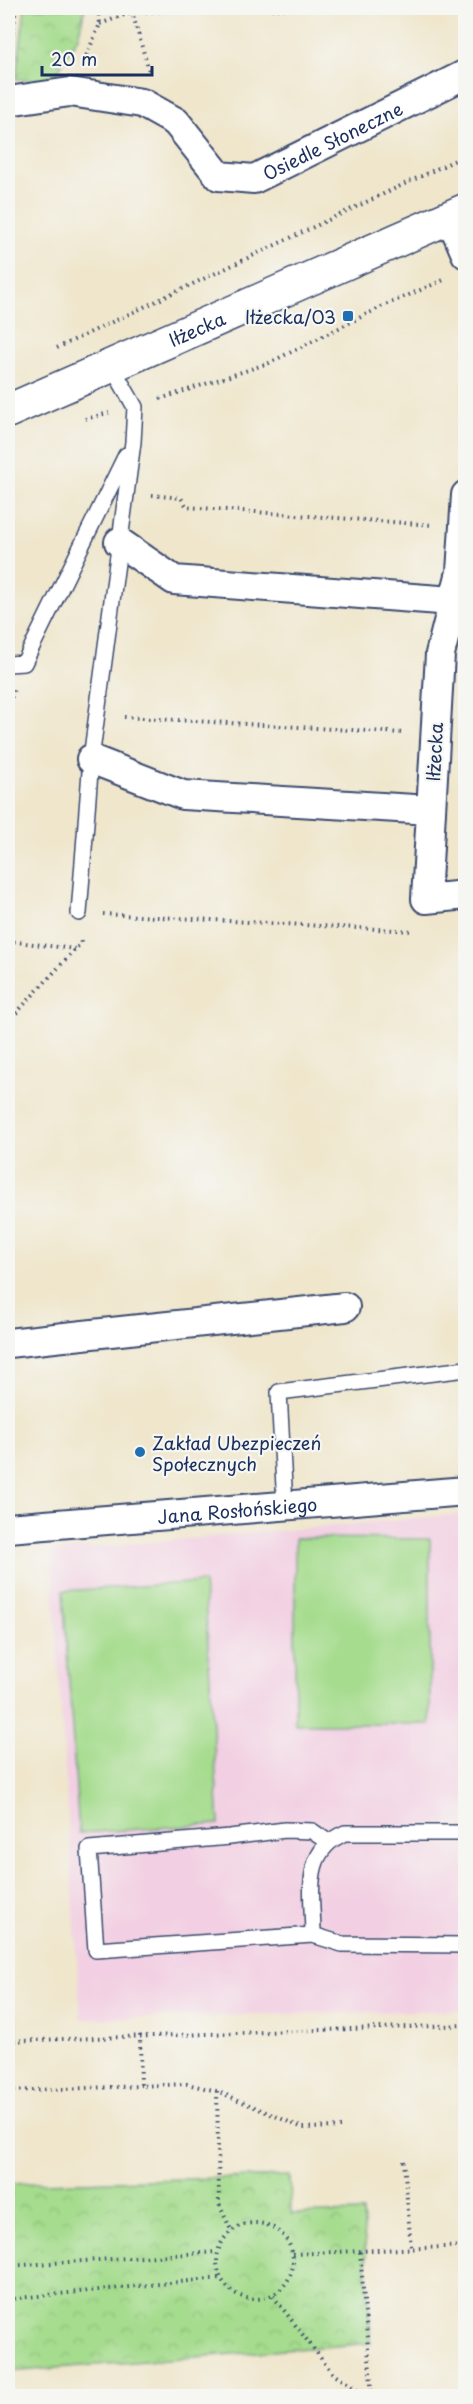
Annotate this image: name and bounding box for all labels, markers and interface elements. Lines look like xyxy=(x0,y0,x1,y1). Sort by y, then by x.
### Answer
scale bar xyxy=(42,39,152,77)
text: 20 m xyxy=(51,45,97,72)
street label: Osiedle Słoneczne xyxy=(258,94,407,186)
place label: Iłżecka/03 xyxy=(245,303,336,330)
street label: Iłżecka xyxy=(164,304,230,352)
marker: Iłżecka/03 xyxy=(341,309,355,323)
street label: Iłżecka xyxy=(419,721,449,782)
place label: Zakład Ubezpieczeń Społecznych xyxy=(152,1429,321,1477)
marker: Zakład Ubezpieczeń Społecznych xyxy=(133,1445,147,1459)
street label: Jana Rosłońskiego xyxy=(156,1490,318,1529)

